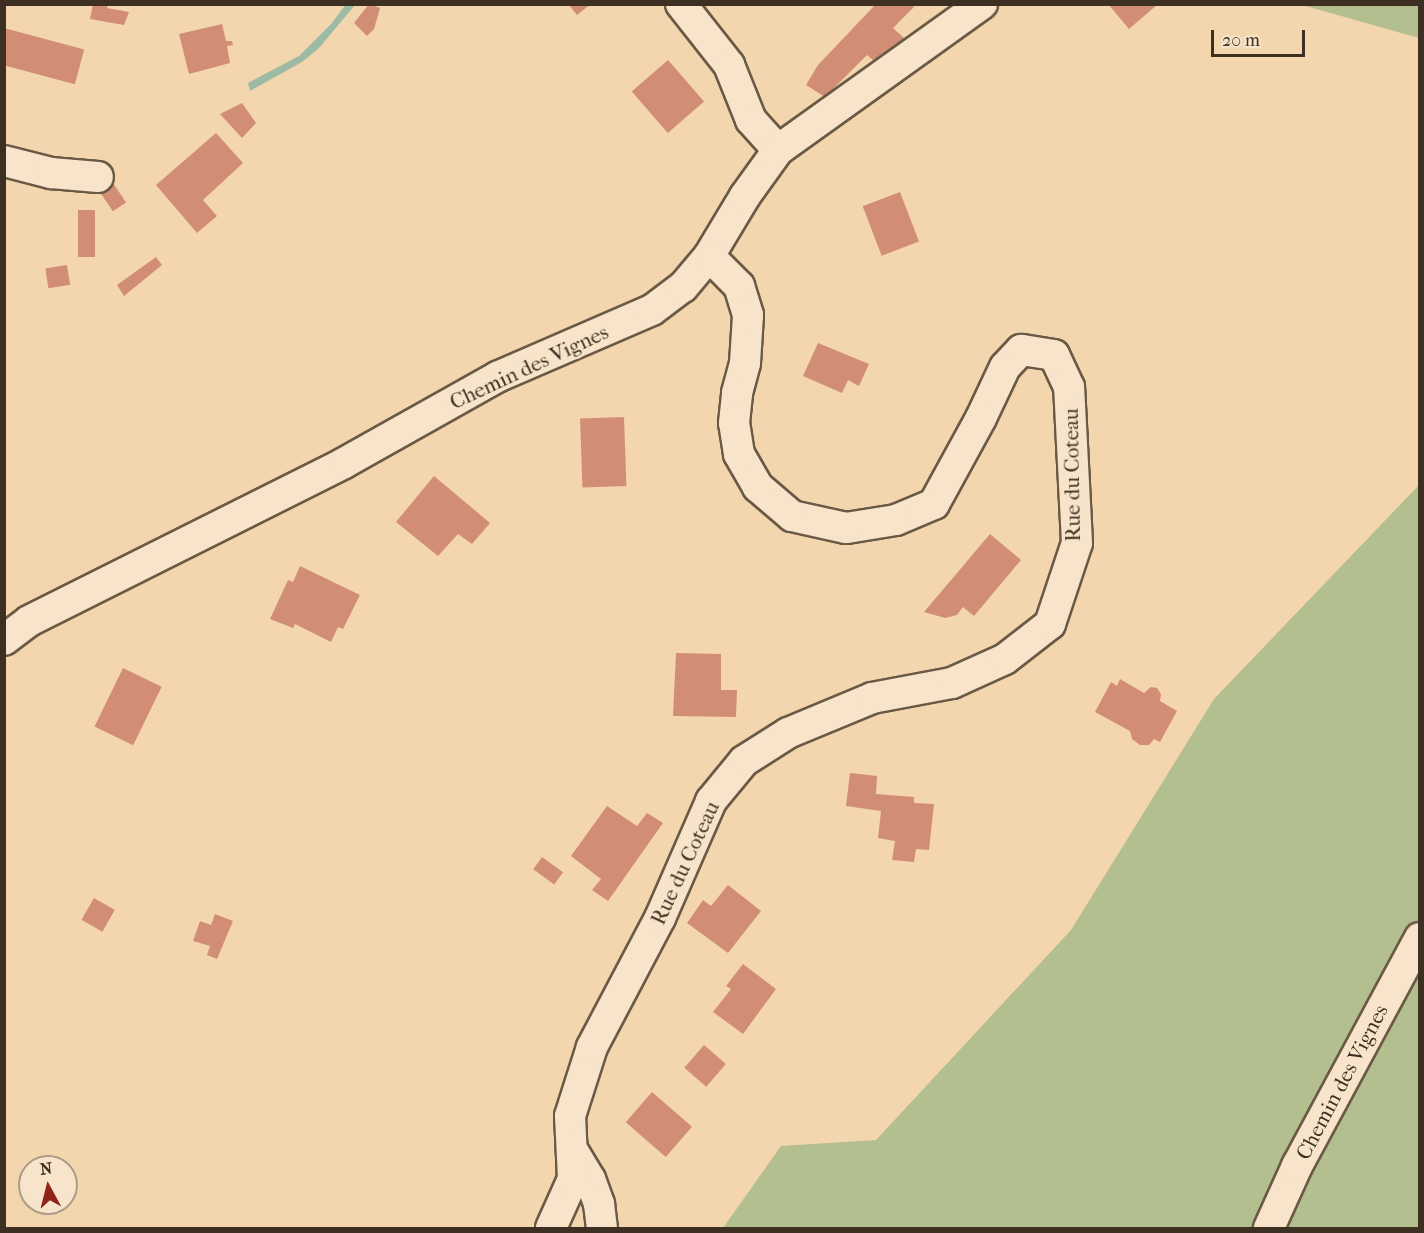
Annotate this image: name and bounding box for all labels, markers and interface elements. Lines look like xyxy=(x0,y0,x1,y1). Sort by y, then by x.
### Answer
scale bar xyxy=(1214,18,1308,56)
text: 20 m xyxy=(1222,30,1260,51)
street label: Chemin des Vignes xyxy=(446,319,612,415)
street label: Rue du Coteau xyxy=(1058,408,1086,542)
street label: Rue du Coteau xyxy=(645,797,725,929)
street label: Chemin des Vignes xyxy=(1291,1000,1393,1164)
north arrow xyxy=(18,1155,78,1215)
text: N xyxy=(39,1158,53,1179)

